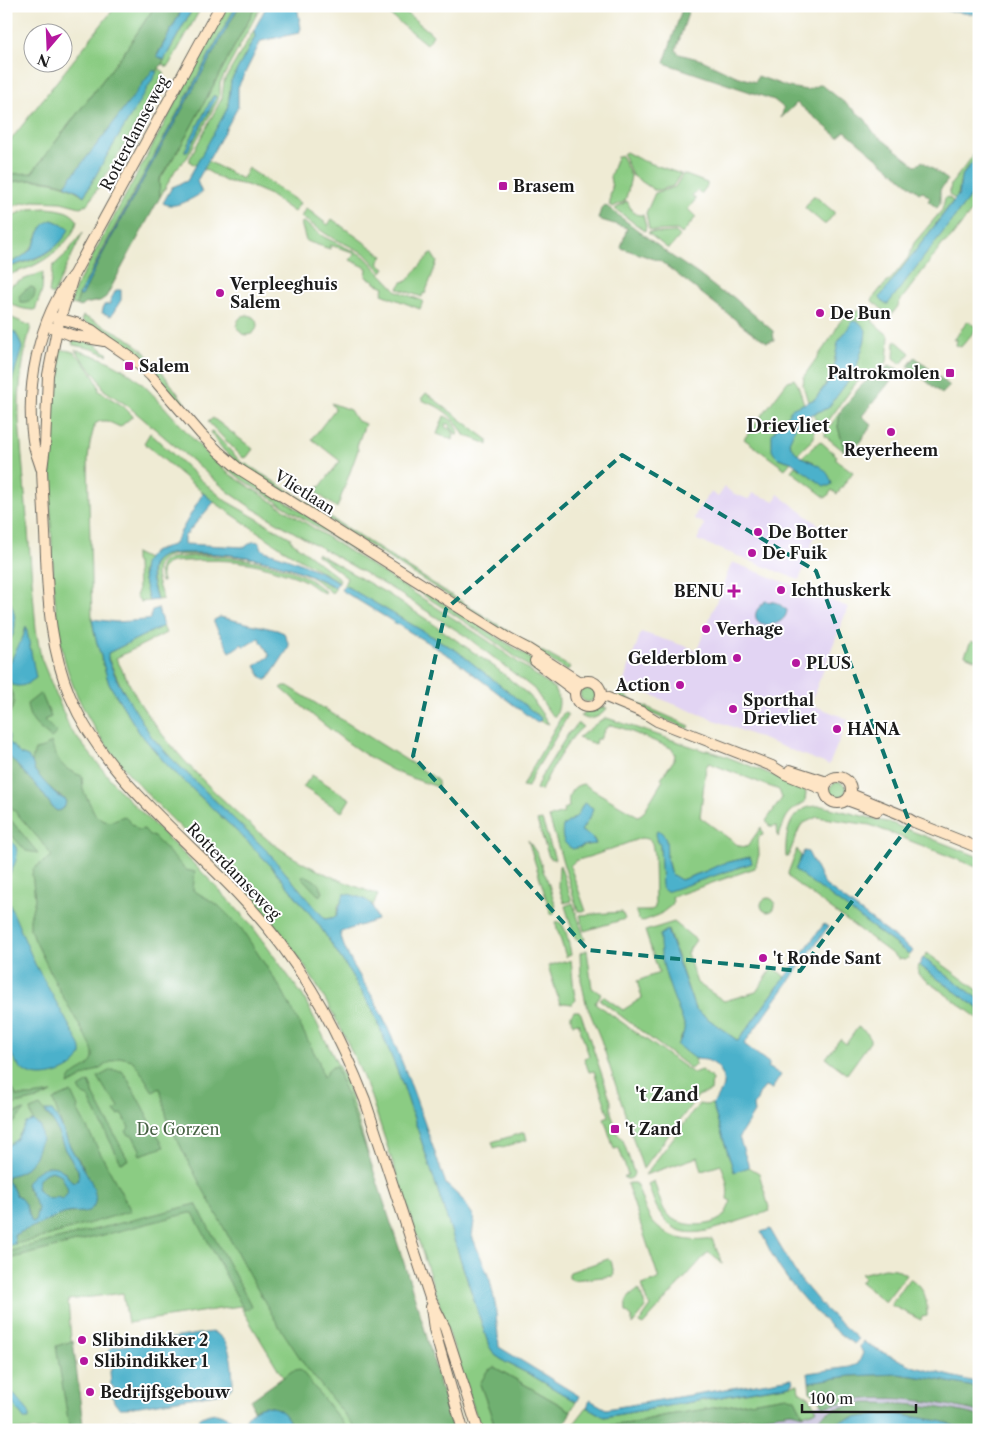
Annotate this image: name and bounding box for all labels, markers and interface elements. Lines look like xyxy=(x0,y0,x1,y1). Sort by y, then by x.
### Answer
north arrow xyxy=(22,22,72,72)
text: N xyxy=(35,50,52,71)
street label: Rotterdamseweg xyxy=(95,72,173,194)
place label: Brasem xyxy=(513,176,575,196)
marker: Brasem xyxy=(497,180,509,192)
place label: Verpleeghuis Salem xyxy=(229,274,338,312)
marker: Verpleeghuis Salem xyxy=(214,287,226,299)
place label: De Bun xyxy=(830,303,891,323)
marker: De Bun xyxy=(814,307,826,319)
place label: Salem xyxy=(139,356,190,376)
marker: Salem xyxy=(123,360,135,372)
place label: Paltrokmolen xyxy=(827,363,940,383)
marker: Paltrokmolen xyxy=(944,367,956,379)
district label: Drievliet xyxy=(747,415,830,437)
marker: Reyerheem xyxy=(885,426,897,438)
place label: Reyerheem xyxy=(844,440,938,460)
street label: Vlietlaan xyxy=(270,465,339,518)
place label: De Botter xyxy=(768,522,848,542)
marker: De Botter xyxy=(752,526,764,538)
place label: De Fuik xyxy=(762,543,828,563)
marker: De Fuik xyxy=(746,547,758,559)
place label: Ichthuskerk xyxy=(791,580,891,600)
place label: BENU xyxy=(674,581,724,601)
marker: Ichthuskerk xyxy=(775,584,787,596)
marker: BENU xyxy=(728,585,740,597)
place label: Verhage xyxy=(715,619,784,639)
marker: Verhage xyxy=(700,623,712,635)
place label: Gelderblom xyxy=(628,648,727,668)
marker: Gelderblom xyxy=(731,652,743,664)
place label: PLUS xyxy=(806,653,851,673)
marker: PLUS xyxy=(790,657,802,669)
place label: Action xyxy=(615,675,670,695)
marker: Action xyxy=(674,679,686,691)
place label: Sporthal Drievliet xyxy=(743,690,817,728)
marker: Sporthal Drievliet xyxy=(727,703,739,715)
place label: HANA xyxy=(847,719,901,739)
marker: HANA xyxy=(831,723,843,735)
street label: Rotterdamseweg xyxy=(183,818,286,924)
place label: 't Ronde Sant xyxy=(773,948,882,968)
marker: 't Ronde Sant xyxy=(757,952,769,964)
district label: 't Zand xyxy=(635,1084,699,1106)
park label: De Gorzen xyxy=(137,1119,219,1139)
place label: 't Zand xyxy=(625,1119,682,1139)
marker: 't Zand xyxy=(609,1123,621,1135)
place label: Slibindikker 2 xyxy=(92,1330,208,1350)
marker: Slibindikker 2 xyxy=(76,1334,88,1346)
place label: Slibindikker 1 xyxy=(94,1351,209,1371)
marker: Slibindikker 1 xyxy=(78,1355,90,1367)
scale bar xyxy=(802,1381,916,1413)
place label: Bedrijfsgebouw xyxy=(100,1382,231,1402)
marker: Bedrijfsgebouw xyxy=(84,1386,96,1398)
text: 100 m xyxy=(810,1389,853,1408)

